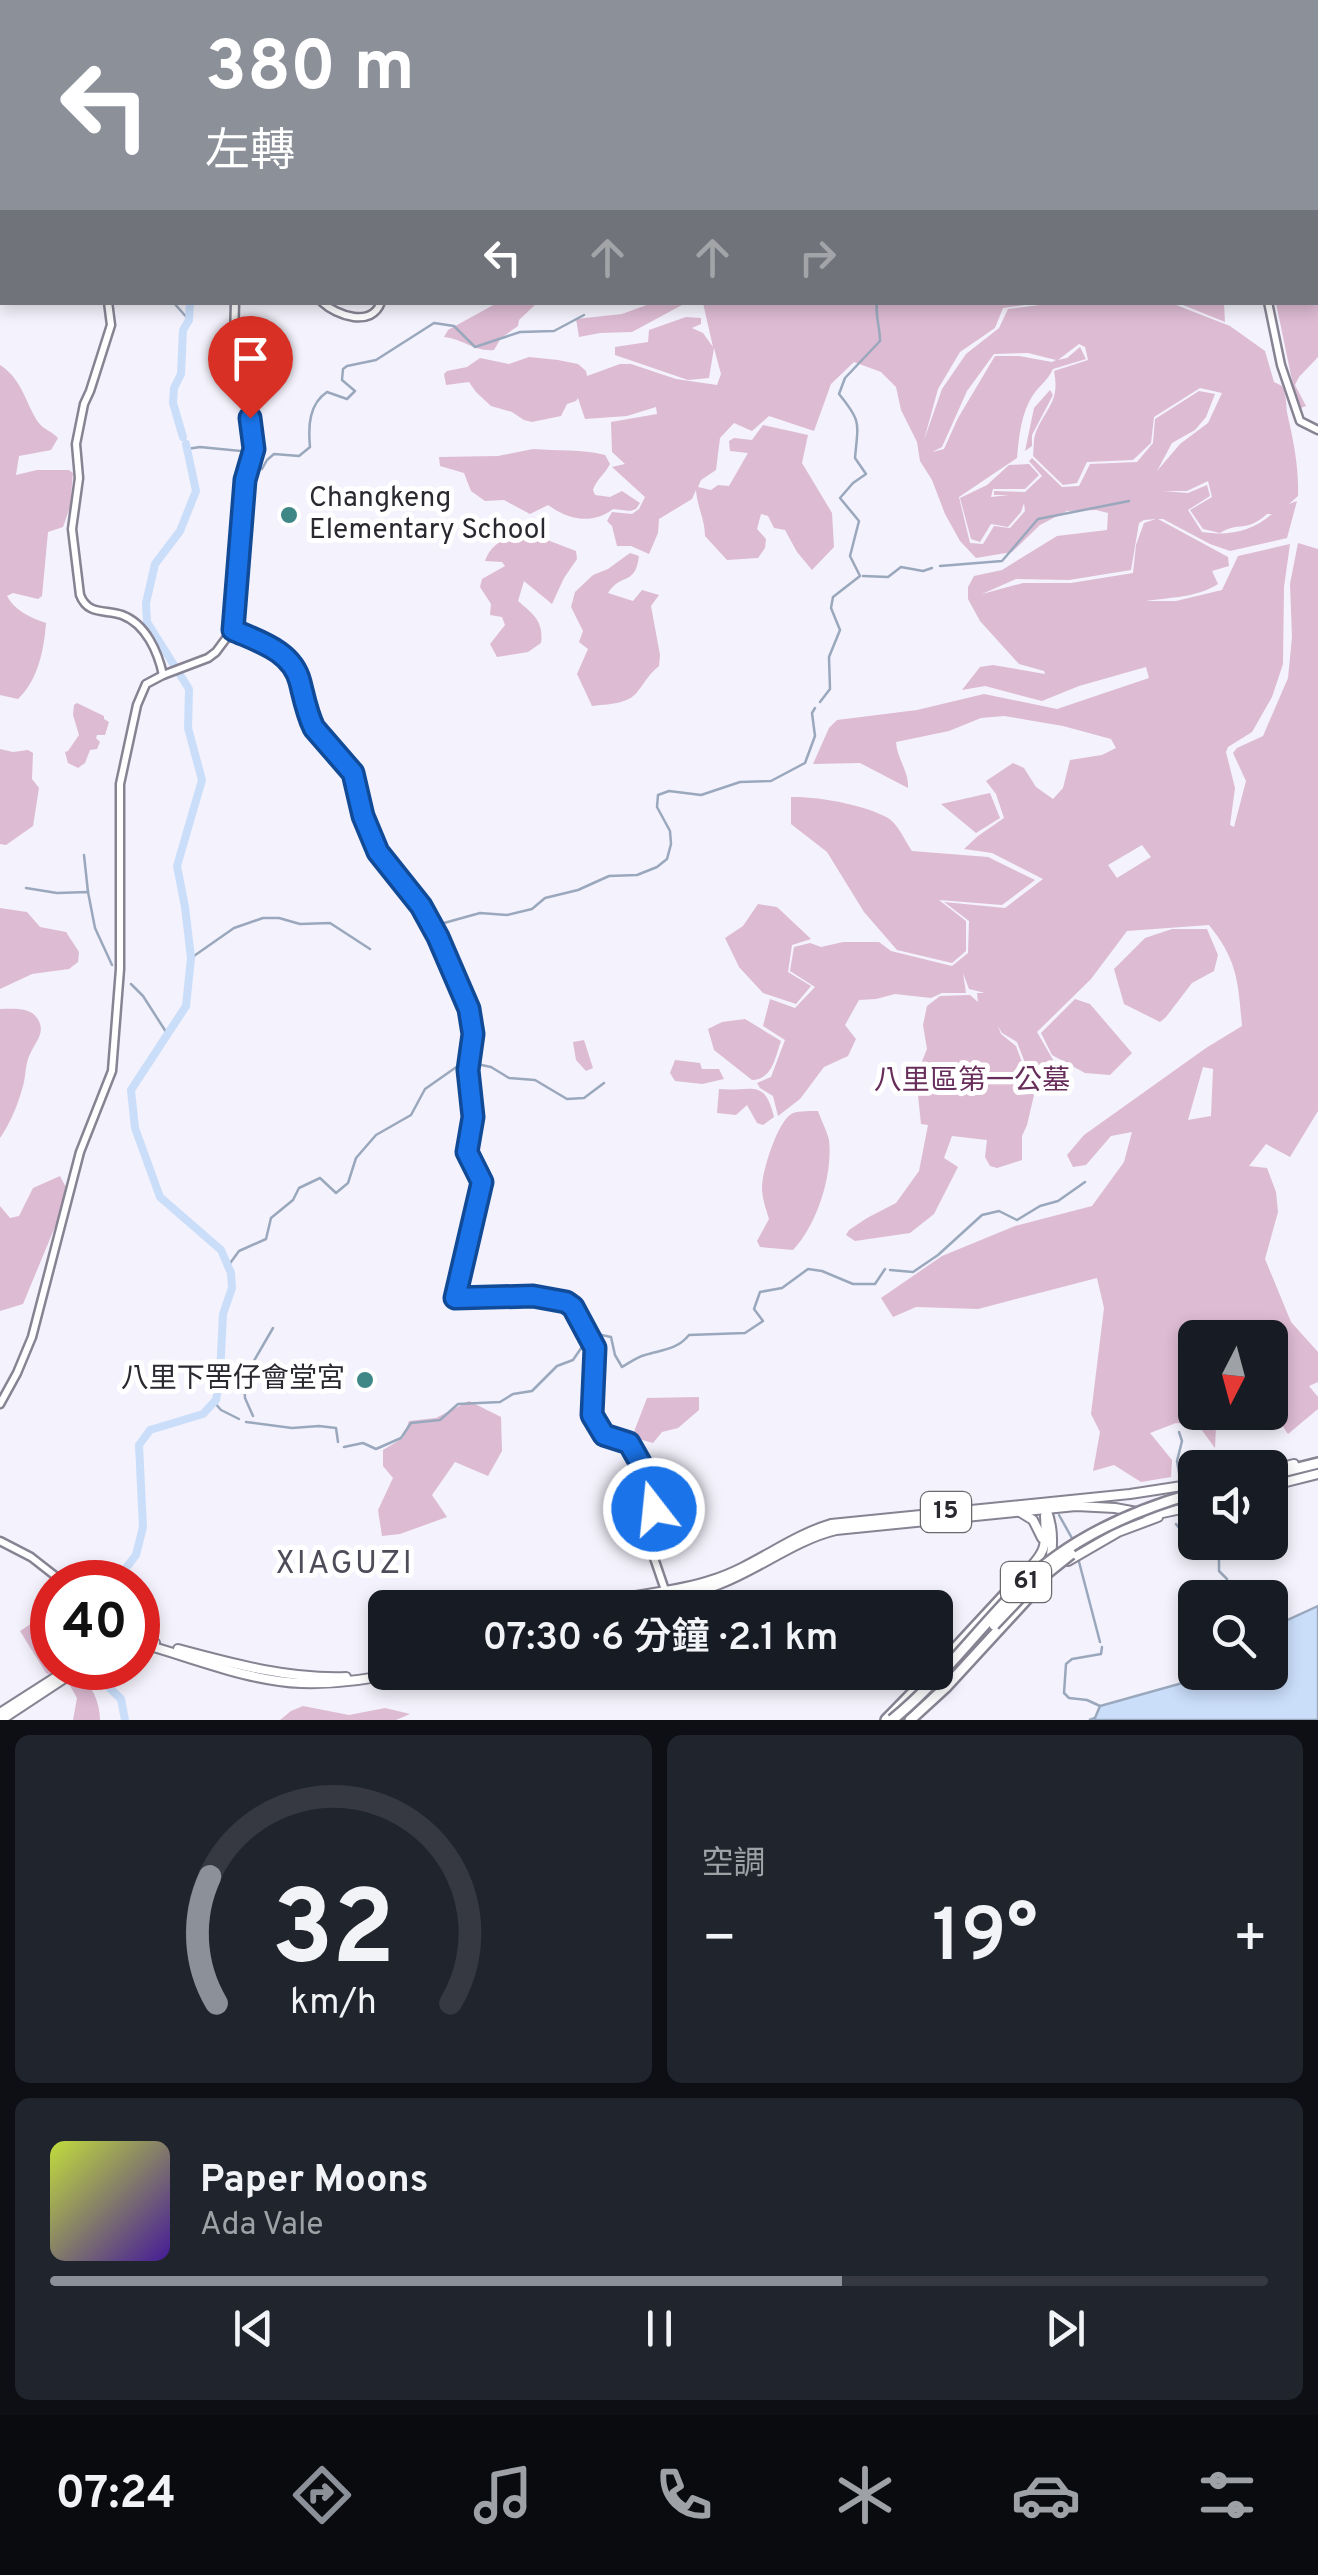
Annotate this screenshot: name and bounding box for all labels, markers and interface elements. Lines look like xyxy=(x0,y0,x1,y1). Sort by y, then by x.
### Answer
text: 380 m xyxy=(205,26,415,115)
icon: left xyxy=(40,40,170,170)
text: 左轉 xyxy=(205,125,295,182)
icon: left xyxy=(475,230,530,285)
icon: ahead xyxy=(580,230,635,285)
icon: ahead xyxy=(685,230,740,285)
icon: right xyxy=(790,230,845,285)
pin xyxy=(208,316,293,419)
icon: arrive xyxy=(223,331,278,386)
place label: Changkeng Elementary School xyxy=(309,481,547,549)
marker: Changkeng Elementary School xyxy=(278,504,300,526)
park label: 八里區第一公墓 xyxy=(874,1064,1070,1100)
north arrow xyxy=(1178,1320,1288,1430)
map controls xyxy=(1178,1320,1288,1690)
place label: 八里下罟仔會堂宮 xyxy=(121,1362,345,1398)
marker: 八里下罟仔會堂宮 xyxy=(354,1369,376,1391)
button: sound xyxy=(1178,1450,1288,1560)
position arrow xyxy=(602,1457,706,1561)
road number: 15 xyxy=(921,1492,971,1532)
district label: XIAGUZI xyxy=(276,1545,414,1585)
speed limit sign: 40 xyxy=(30,1560,160,1690)
road number: 61 xyxy=(1001,1562,1051,1602)
button: search xyxy=(1178,1580,1288,1690)
text: 07:30 · 6 分鐘 · 2.1 km xyxy=(483,1615,838,1664)
text: 空調 xyxy=(702,1845,766,1885)
text: 32 xyxy=(271,1869,395,2001)
text: 19° xyxy=(932,1893,1038,1988)
text: − xyxy=(702,1906,737,1976)
text: + xyxy=(1233,1906,1268,1976)
text: km/h xyxy=(290,1981,377,2027)
text: Paper Moons xyxy=(200,2157,429,2206)
text: Ada Vale xyxy=(200,2206,324,2246)
icon: previous xyxy=(226,2301,281,2356)
icon: pause xyxy=(632,2301,687,2356)
icon: next xyxy=(1038,2301,1093,2356)
icon: directions xyxy=(287,2460,357,2530)
icon: music xyxy=(468,2460,538,2530)
icon: phone xyxy=(649,2460,719,2530)
icon: climate xyxy=(830,2460,900,2530)
icon: car xyxy=(1011,2460,1081,2530)
icon: filters xyxy=(1192,2460,1262,2530)
text: 07:24 xyxy=(56,2467,176,2524)

